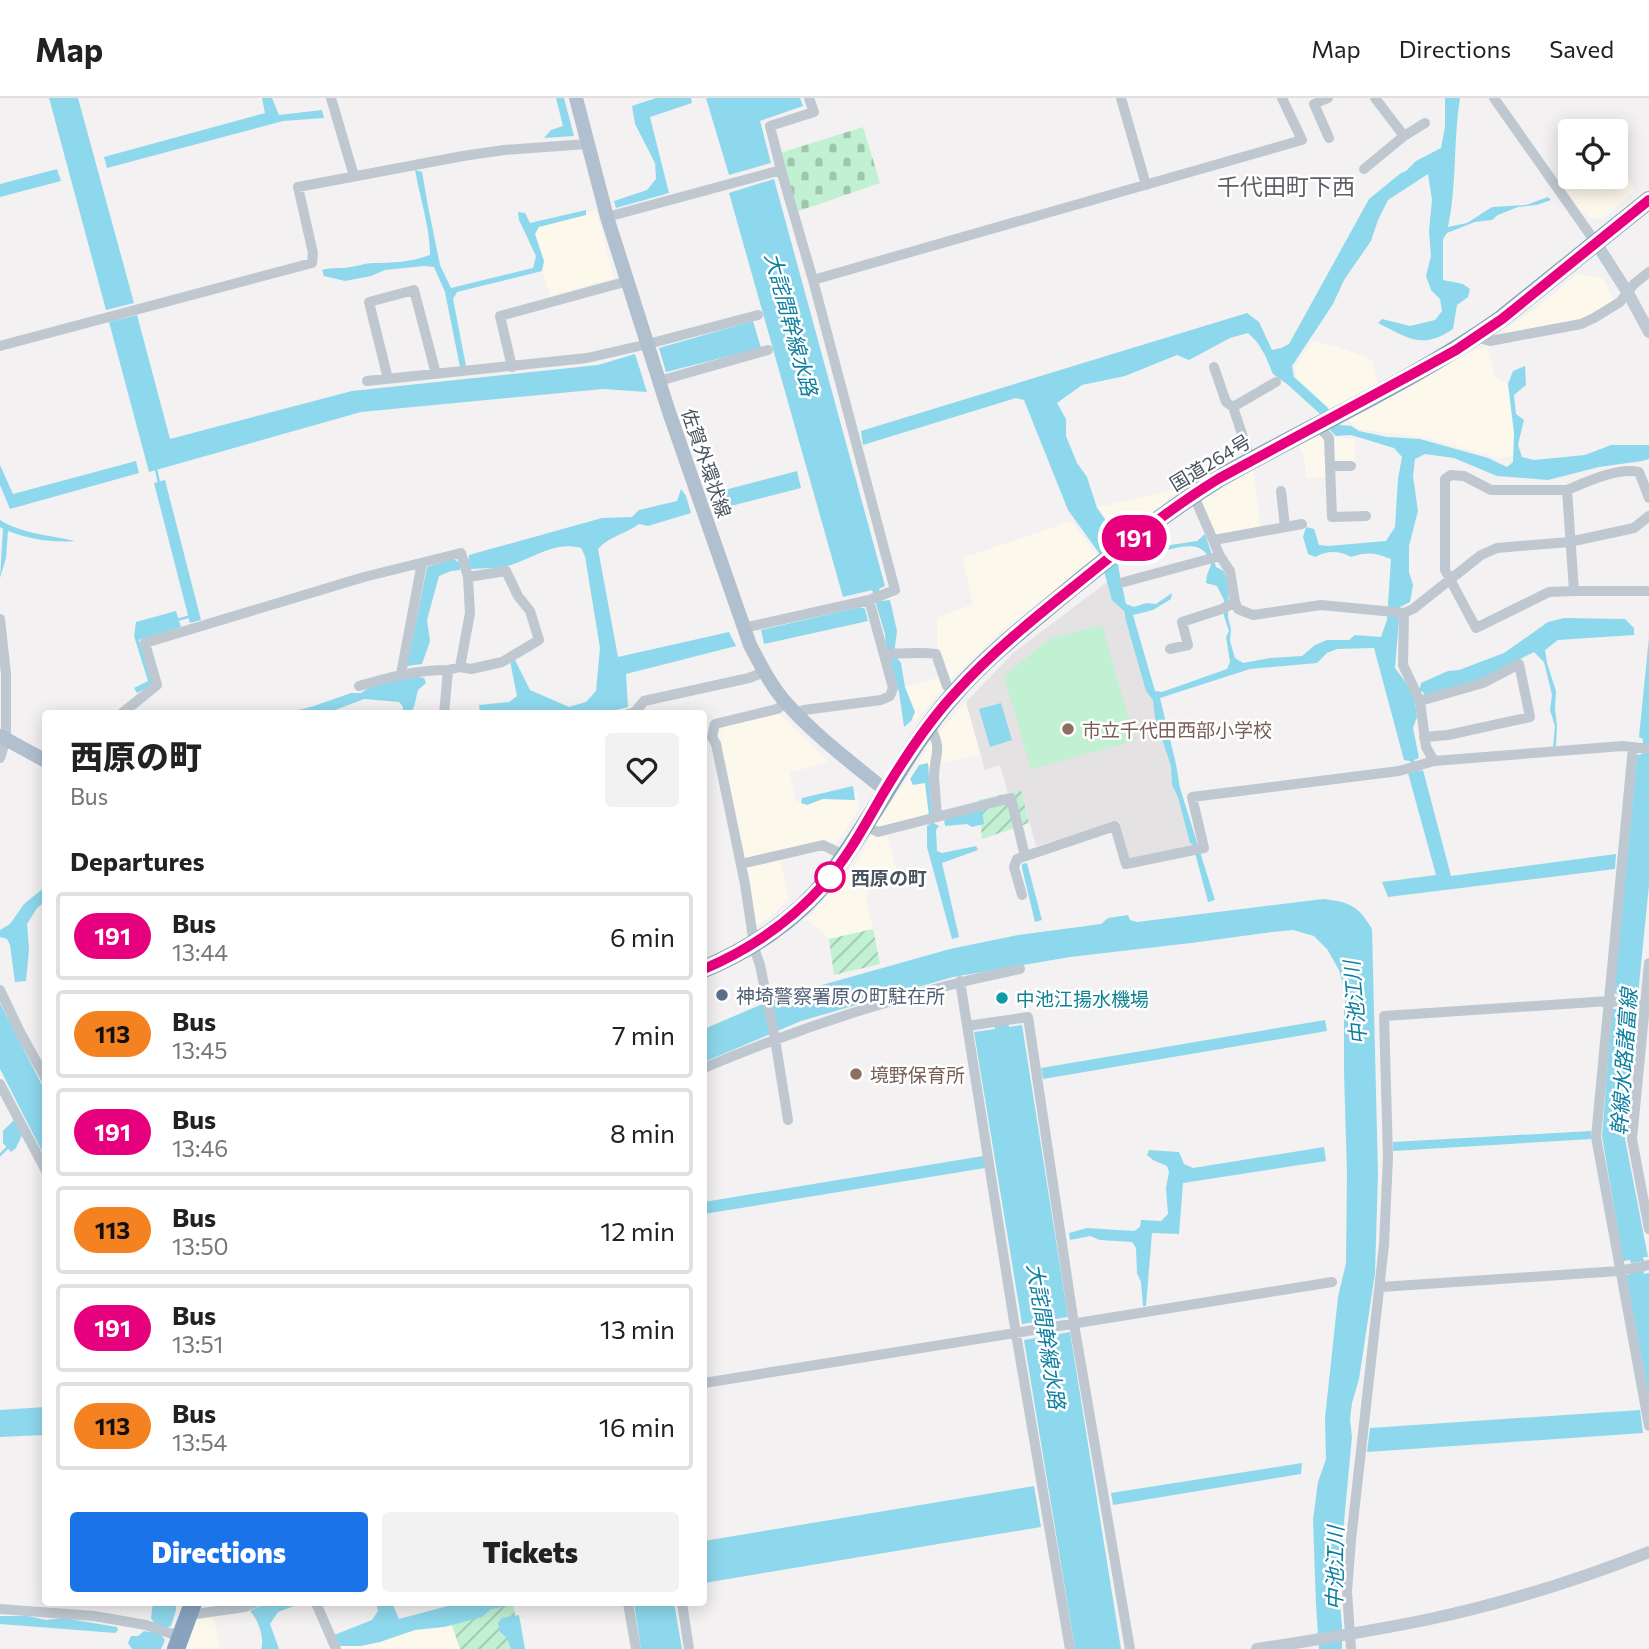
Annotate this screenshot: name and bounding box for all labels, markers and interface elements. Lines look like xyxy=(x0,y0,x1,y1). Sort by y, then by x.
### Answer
text: Map xyxy=(35,28,103,69)
text: Map xyxy=(1311,34,1361,63)
text: Directions xyxy=(1399,34,1511,63)
text: Saved xyxy=(1549,34,1614,63)
map controls xyxy=(1558,119,1628,189)
button: locate xyxy=(1558,119,1628,189)
district label: 千代田町下西 xyxy=(1217,172,1355,200)
water label: 大詫間幹線水路 xyxy=(761,250,824,400)
street label: 佐賀外環状線 xyxy=(678,405,736,521)
street label: 国道264号 xyxy=(1165,429,1255,495)
line badge: 191 xyxy=(1094,515,1174,561)
text: 191 xyxy=(1116,523,1152,552)
place label: 市立千代田西部小学校 xyxy=(1082,718,1272,741)
marker: 市立千代田西部小学校 xyxy=(1060,721,1076,737)
button: heart xyxy=(605,733,679,807)
text: 西原の町 xyxy=(70,735,202,776)
text: Bus xyxy=(70,782,108,810)
text: Departures xyxy=(70,845,205,876)
marker: 西原の町 xyxy=(815,862,845,892)
place label: 西原の町 xyxy=(851,866,927,889)
text: Bus xyxy=(172,907,216,938)
text: 191 xyxy=(94,921,131,950)
text: 6 min xyxy=(610,921,675,952)
text: 13:44 xyxy=(172,938,228,966)
water label: 中池江川 xyxy=(1338,958,1370,1046)
place label: 神埼警察署原の町駐在所 xyxy=(736,984,945,1007)
water label: 幹線水路諸富線 xyxy=(1605,985,1641,1136)
marker: 神埼警察署原の町駐在所 xyxy=(714,987,730,1003)
place label: 中池江揚水機場 xyxy=(1016,987,1149,1010)
marker: 中池江揚水機場 xyxy=(994,990,1010,1006)
text: Bus xyxy=(172,1005,216,1036)
text: 113 xyxy=(95,1019,130,1048)
text: 7 min xyxy=(612,1019,675,1050)
text: 13:45 xyxy=(172,1036,227,1064)
place label: 境野保育所 xyxy=(870,1063,965,1086)
marker: 境野保育所 xyxy=(848,1066,864,1082)
text: Bus xyxy=(172,1103,216,1134)
text: 191 xyxy=(94,1117,131,1146)
text: 8 min xyxy=(610,1117,675,1148)
text: 13:46 xyxy=(172,1134,228,1162)
text: Bus xyxy=(172,1201,216,1232)
text: 113 xyxy=(95,1215,130,1244)
text: 12 min xyxy=(600,1215,675,1246)
text: 13:50 xyxy=(172,1232,229,1260)
water label: 大詫間幹線水路 xyxy=(1023,1261,1071,1413)
text: Bus xyxy=(172,1299,216,1330)
text: 191 xyxy=(94,1313,131,1342)
text: 13 min xyxy=(600,1313,675,1344)
text: 13:51 xyxy=(172,1330,223,1358)
text: Bus xyxy=(172,1397,216,1428)
text: 113 xyxy=(95,1411,130,1440)
text: 16 min xyxy=(599,1411,675,1442)
text: 13:54 xyxy=(172,1428,227,1456)
button: Directions xyxy=(70,1512,368,1592)
button: Tickets xyxy=(382,1512,679,1592)
water label: 中池江川 xyxy=(1321,1524,1347,1610)

